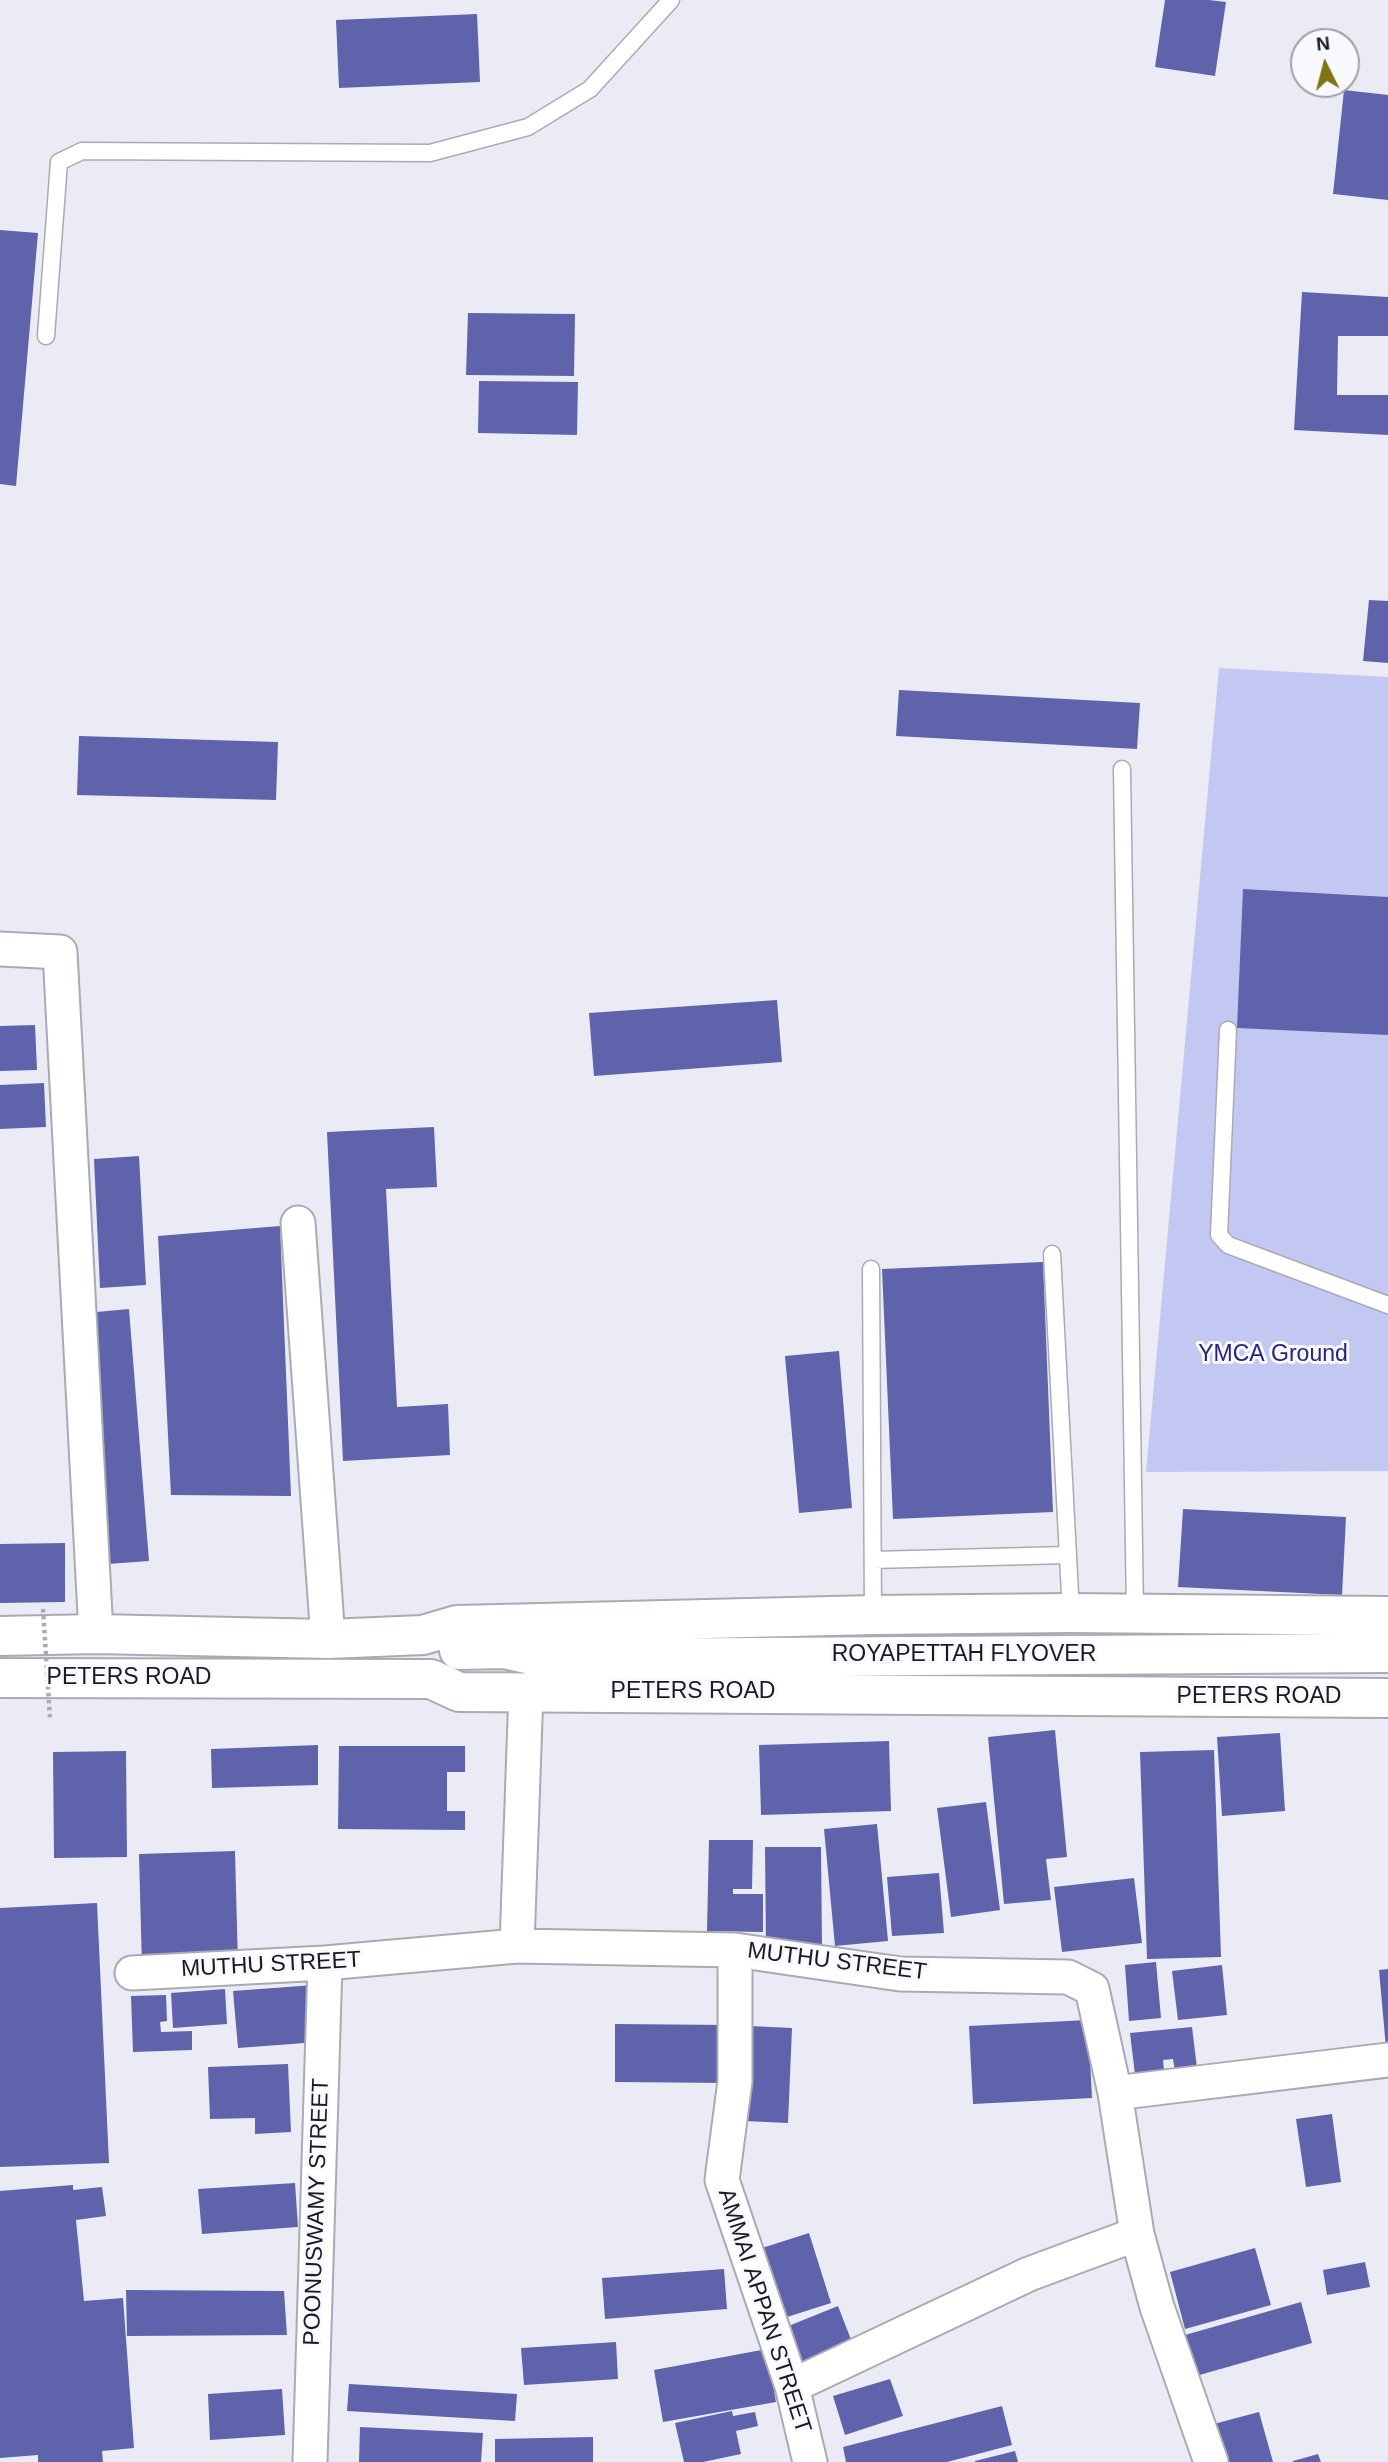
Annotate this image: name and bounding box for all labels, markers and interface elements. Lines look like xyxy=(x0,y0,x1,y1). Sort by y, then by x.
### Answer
north arrow xyxy=(1290,28,1360,98)
text: N xyxy=(1315,32,1331,55)
park label: YMCA Ground xyxy=(1198,1341,1348,1369)
street label: ROYAPETTAH FLYOVER xyxy=(832,1641,1096,1669)
street label: PETERS ROAD xyxy=(47,1664,211,1692)
street label: PETERS ROAD xyxy=(611,1678,775,1706)
street label: PETERS ROAD xyxy=(1177,1683,1341,1711)
street label: MUTHU STREET xyxy=(746,1937,928,1987)
street label: MUTHU STREET xyxy=(180,1947,362,1983)
street label: POONUSWAMY STREET xyxy=(299,2078,335,2346)
street label: AMMAI APPAN STREET xyxy=(711,2185,817,2437)

